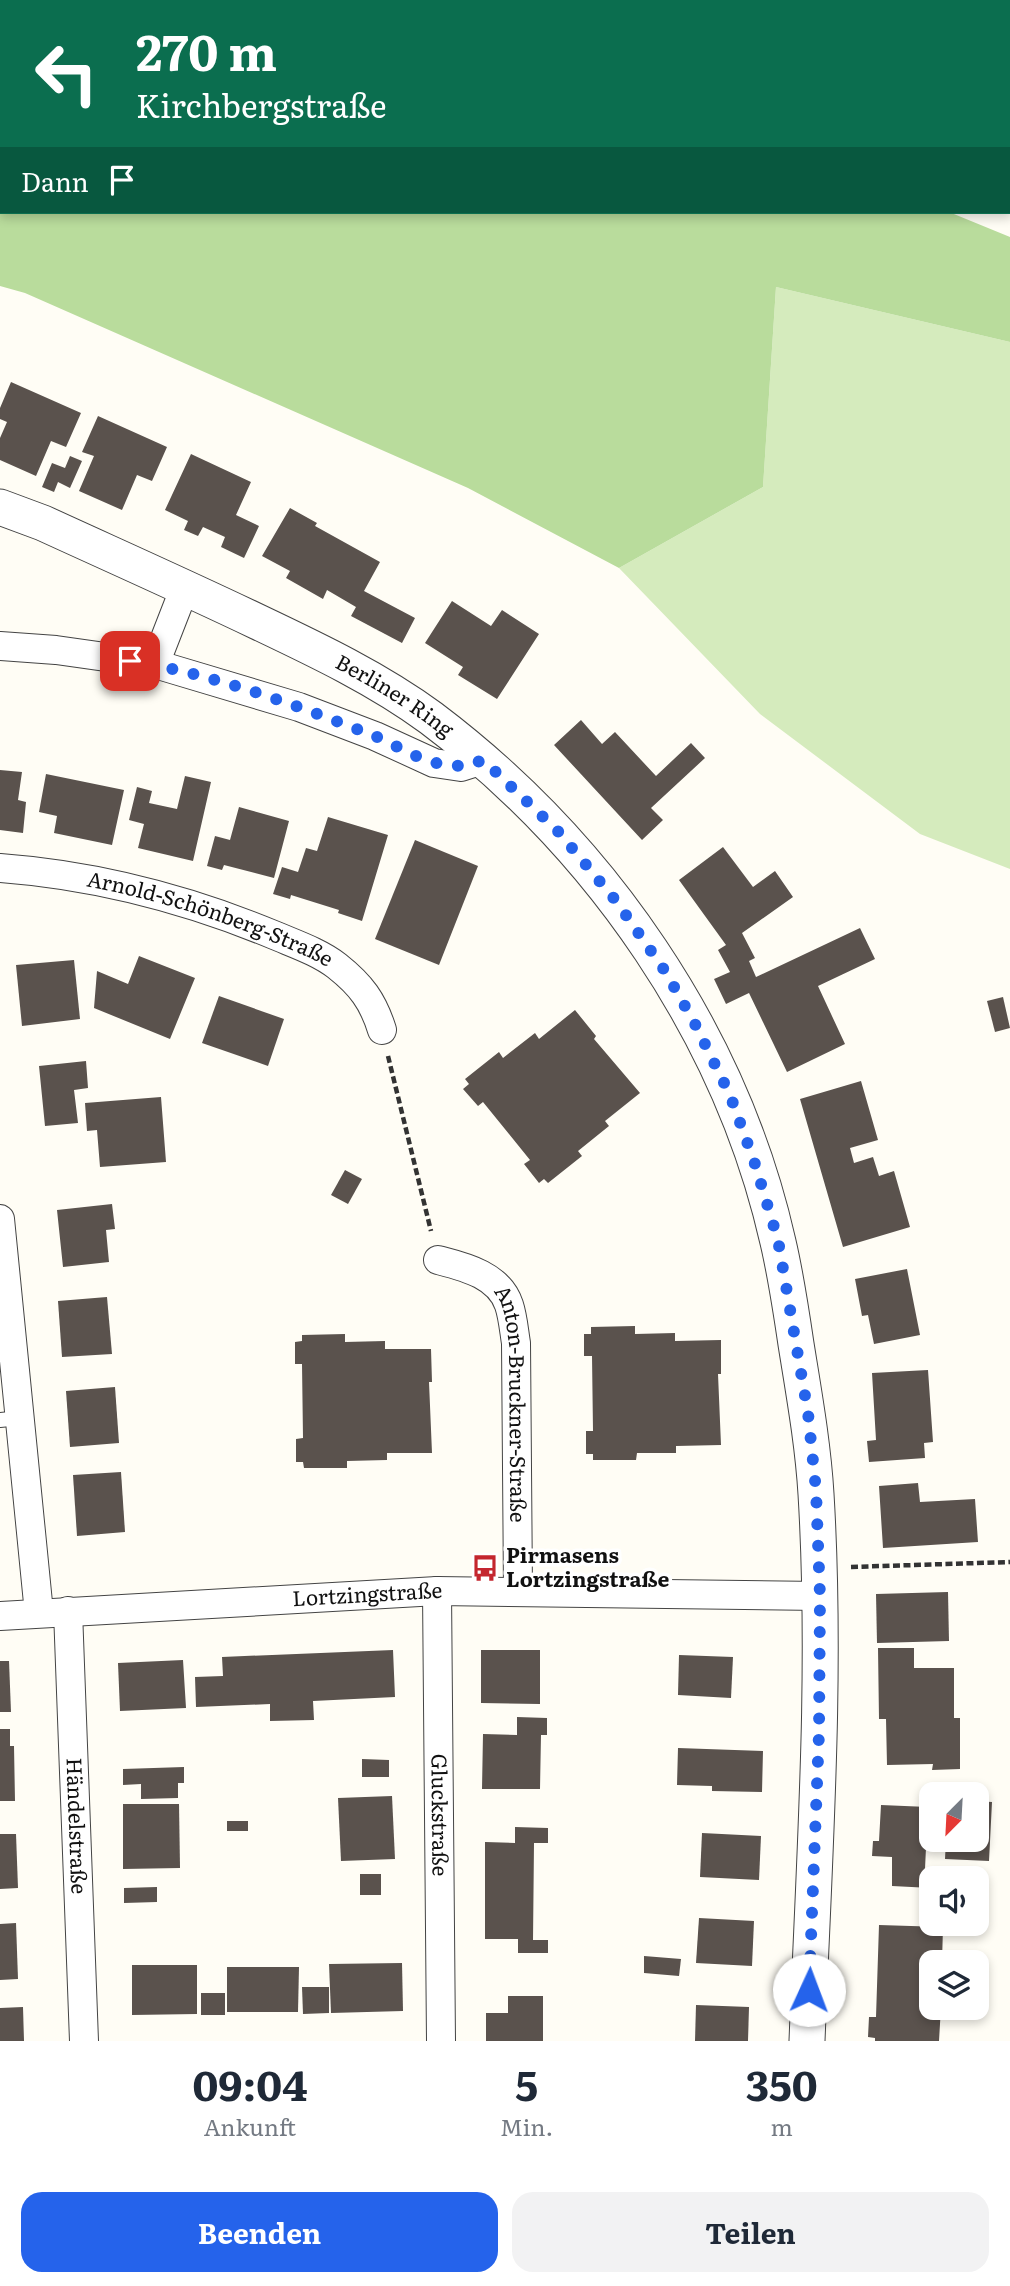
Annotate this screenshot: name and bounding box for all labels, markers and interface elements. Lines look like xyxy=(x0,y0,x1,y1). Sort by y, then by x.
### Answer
text: 270 m xyxy=(136,13,277,86)
icon: left xyxy=(21,28,112,119)
text: Kirchbergstraße xyxy=(136,80,387,128)
text: Dann xyxy=(21,161,89,200)
icon: arrive xyxy=(103,161,141,199)
pin xyxy=(100,631,160,691)
icon: arrive xyxy=(111,642,149,680)
street label: Berliner Ring xyxy=(331,645,462,743)
street label: Arnold-Schönberg-Straße xyxy=(85,862,340,973)
street label: Anton-Bruckner-Straße xyxy=(489,1277,535,1523)
place label: Pirmasens Lortzingstraße xyxy=(506,1538,670,1593)
bus stop icon: Pirmasens Lortzingstraße xyxy=(470,1553,500,1583)
street label: Lortzingstraße xyxy=(291,1573,443,1612)
street label: Gluckstraße xyxy=(425,1753,458,1877)
street label: Händelstraße xyxy=(60,1757,97,1895)
north arrow xyxy=(919,1782,989,1852)
map controls xyxy=(919,1782,989,2020)
button: sound xyxy=(919,1866,989,1936)
button: layers xyxy=(919,1950,989,2020)
position arrow xyxy=(772,1953,846,2027)
text: 09:04 xyxy=(192,2052,307,2114)
text: 5 xyxy=(515,2052,538,2114)
text: 350 xyxy=(746,2052,818,2114)
text: Ankunft xyxy=(204,2109,296,2143)
text: Min. xyxy=(500,2109,553,2143)
text: m xyxy=(770,2109,793,2143)
button: Beenden xyxy=(21,2192,498,2272)
button: Teilen xyxy=(512,2192,989,2272)

